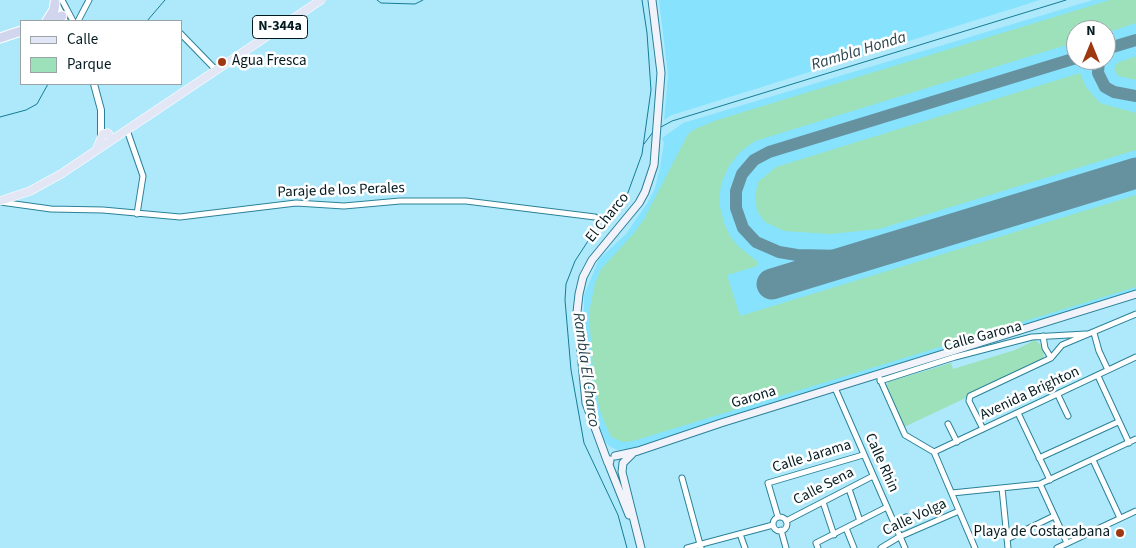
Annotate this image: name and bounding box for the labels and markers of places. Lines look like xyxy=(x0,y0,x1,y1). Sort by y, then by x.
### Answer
place label: Agua Fresca xyxy=(232,53,307,71)
marker: Agua Fresca xyxy=(216,56,228,68)
place label: Playa de Costacabana xyxy=(973,524,1110,542)
marker: Playa de Costacabana xyxy=(1114,527,1126,539)

